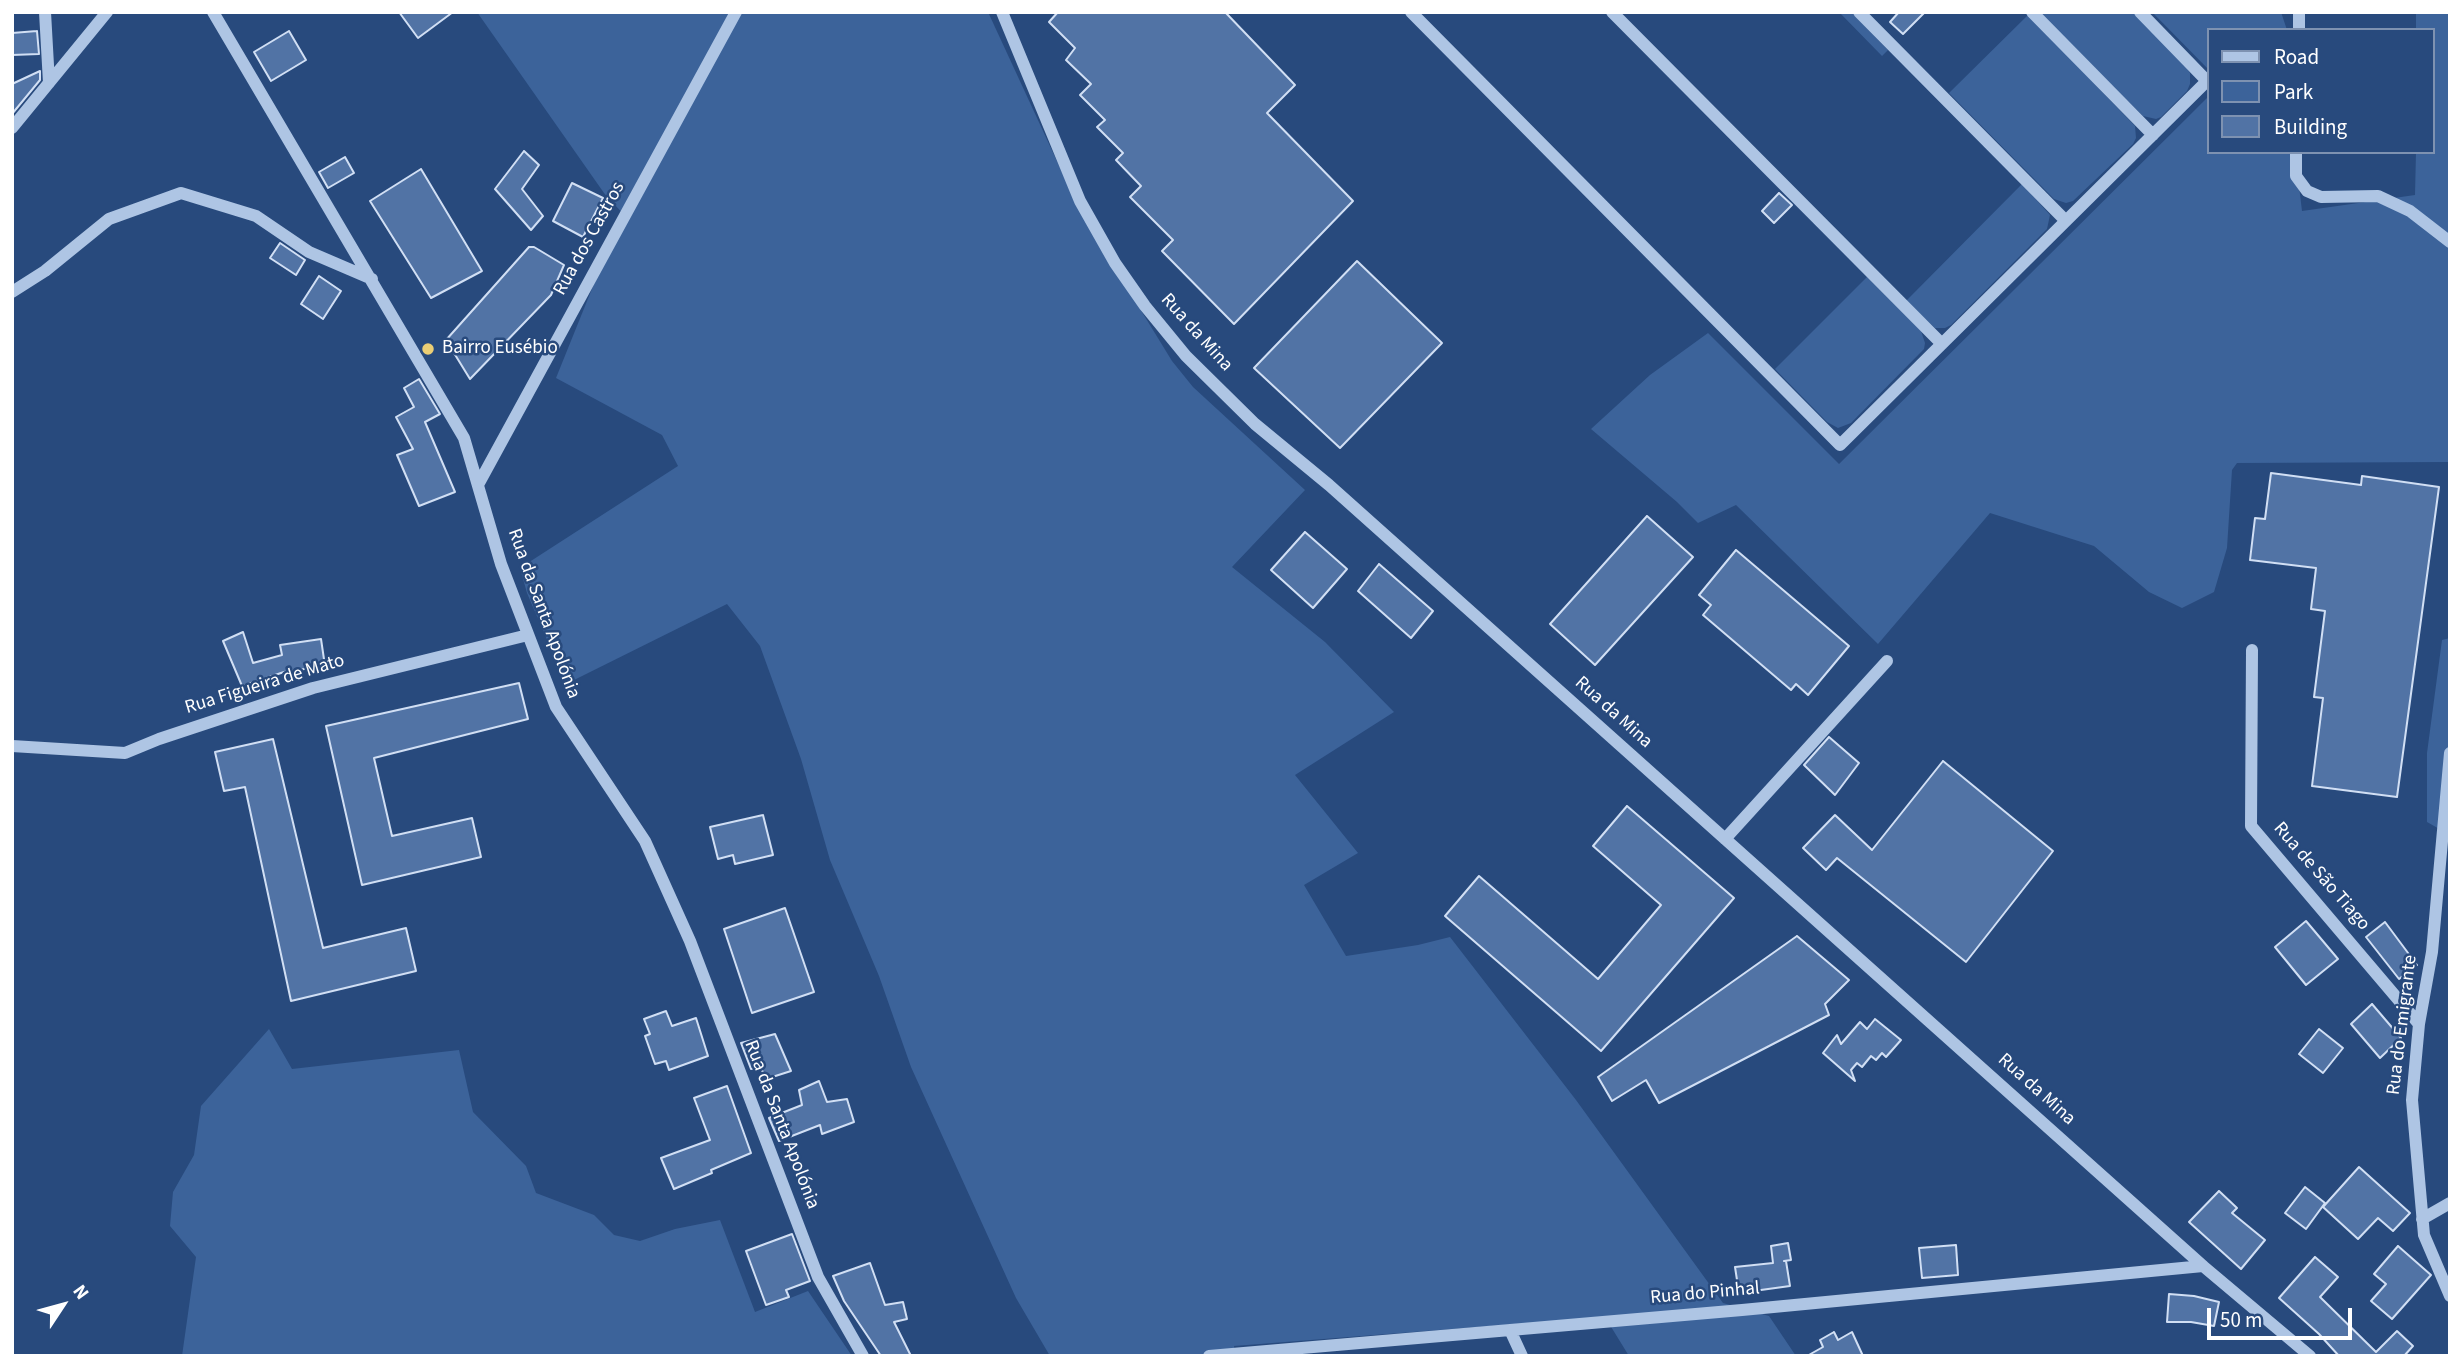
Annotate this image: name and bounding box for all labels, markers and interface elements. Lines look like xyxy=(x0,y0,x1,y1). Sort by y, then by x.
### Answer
legend xyxy=(2206,28,2434,154)
text: Road xyxy=(2274,42,2319,72)
text: Park xyxy=(2274,77,2313,107)
text: Building xyxy=(2274,112,2347,142)
street label: Rua dos Castros xyxy=(549,178,631,300)
street label: Rua da Mina xyxy=(1155,289,1237,377)
place label: Bairro Eusébio xyxy=(442,338,558,360)
marker: Bairro Eusébio xyxy=(420,341,436,357)
street label: Rua da Santa Apolónia xyxy=(502,526,584,702)
street label: Rua Figueira de Mato xyxy=(183,650,347,720)
street label: Rua da Mina xyxy=(1569,672,1657,754)
street label: Rua de São Tiago xyxy=(2268,818,2374,936)
street label: Rua do Emigrante xyxy=(2383,954,2423,1096)
street label: Rua da Santa Apolónia xyxy=(738,1037,824,1213)
street label: Rua da Mina xyxy=(1992,1049,2080,1131)
north arrow xyxy=(28,1270,98,1340)
street label: Rua do Pinhal xyxy=(1649,1278,1761,1310)
text: N xyxy=(66,1279,95,1305)
scale bar xyxy=(2210,1294,2355,1338)
text: 50 m xyxy=(2220,1305,2262,1335)

